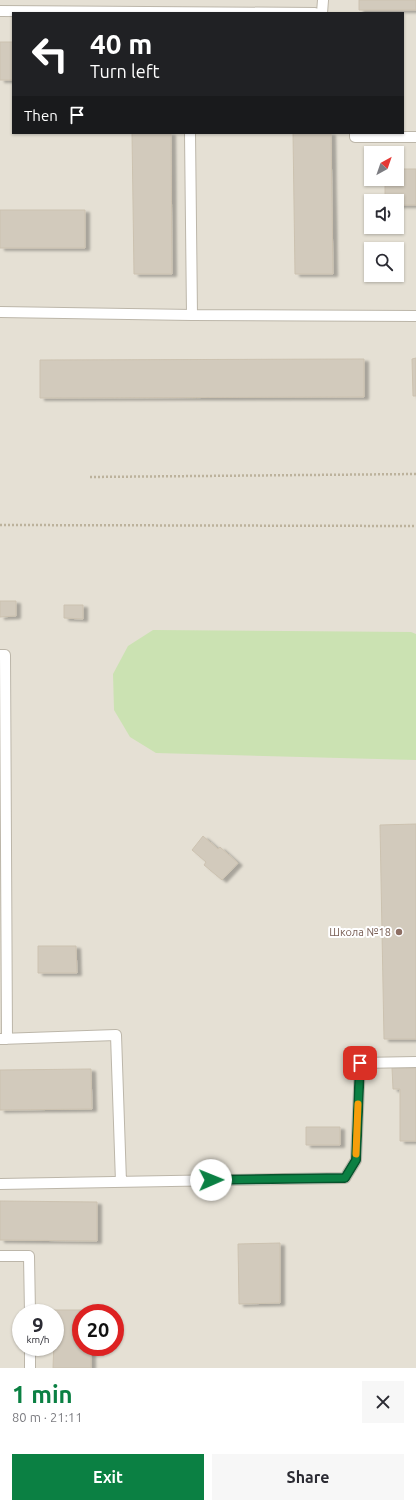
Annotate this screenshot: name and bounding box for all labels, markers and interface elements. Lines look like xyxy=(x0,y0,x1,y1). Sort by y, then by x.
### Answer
icon: left xyxy=(24,28,76,80)
text: 40 m xyxy=(90,28,152,59)
text: Turn left xyxy=(90,61,160,81)
icon: arrive xyxy=(66,104,88,126)
text: Then xyxy=(24,107,58,124)
north arrow xyxy=(364,146,404,186)
map controls xyxy=(364,146,404,282)
button: sound xyxy=(364,194,404,234)
button: search xyxy=(364,242,404,282)
place label: Школа №18 xyxy=(329,926,391,938)
marker: Школа №18 xyxy=(394,927,404,937)
pin xyxy=(343,1046,377,1080)
icon: arrive xyxy=(349,1052,371,1074)
position arrow xyxy=(190,1159,232,1201)
speed limit sign: 20 xyxy=(72,1304,124,1356)
text: 9 xyxy=(32,1313,44,1336)
text: km/h xyxy=(26,1334,50,1345)
text: 1 min xyxy=(12,1381,73,1408)
button: close xyxy=(362,1381,404,1423)
text: 80 m · 21:11 xyxy=(12,1410,83,1424)
button: Exit xyxy=(12,1454,204,1500)
button: Share xyxy=(212,1454,404,1500)

